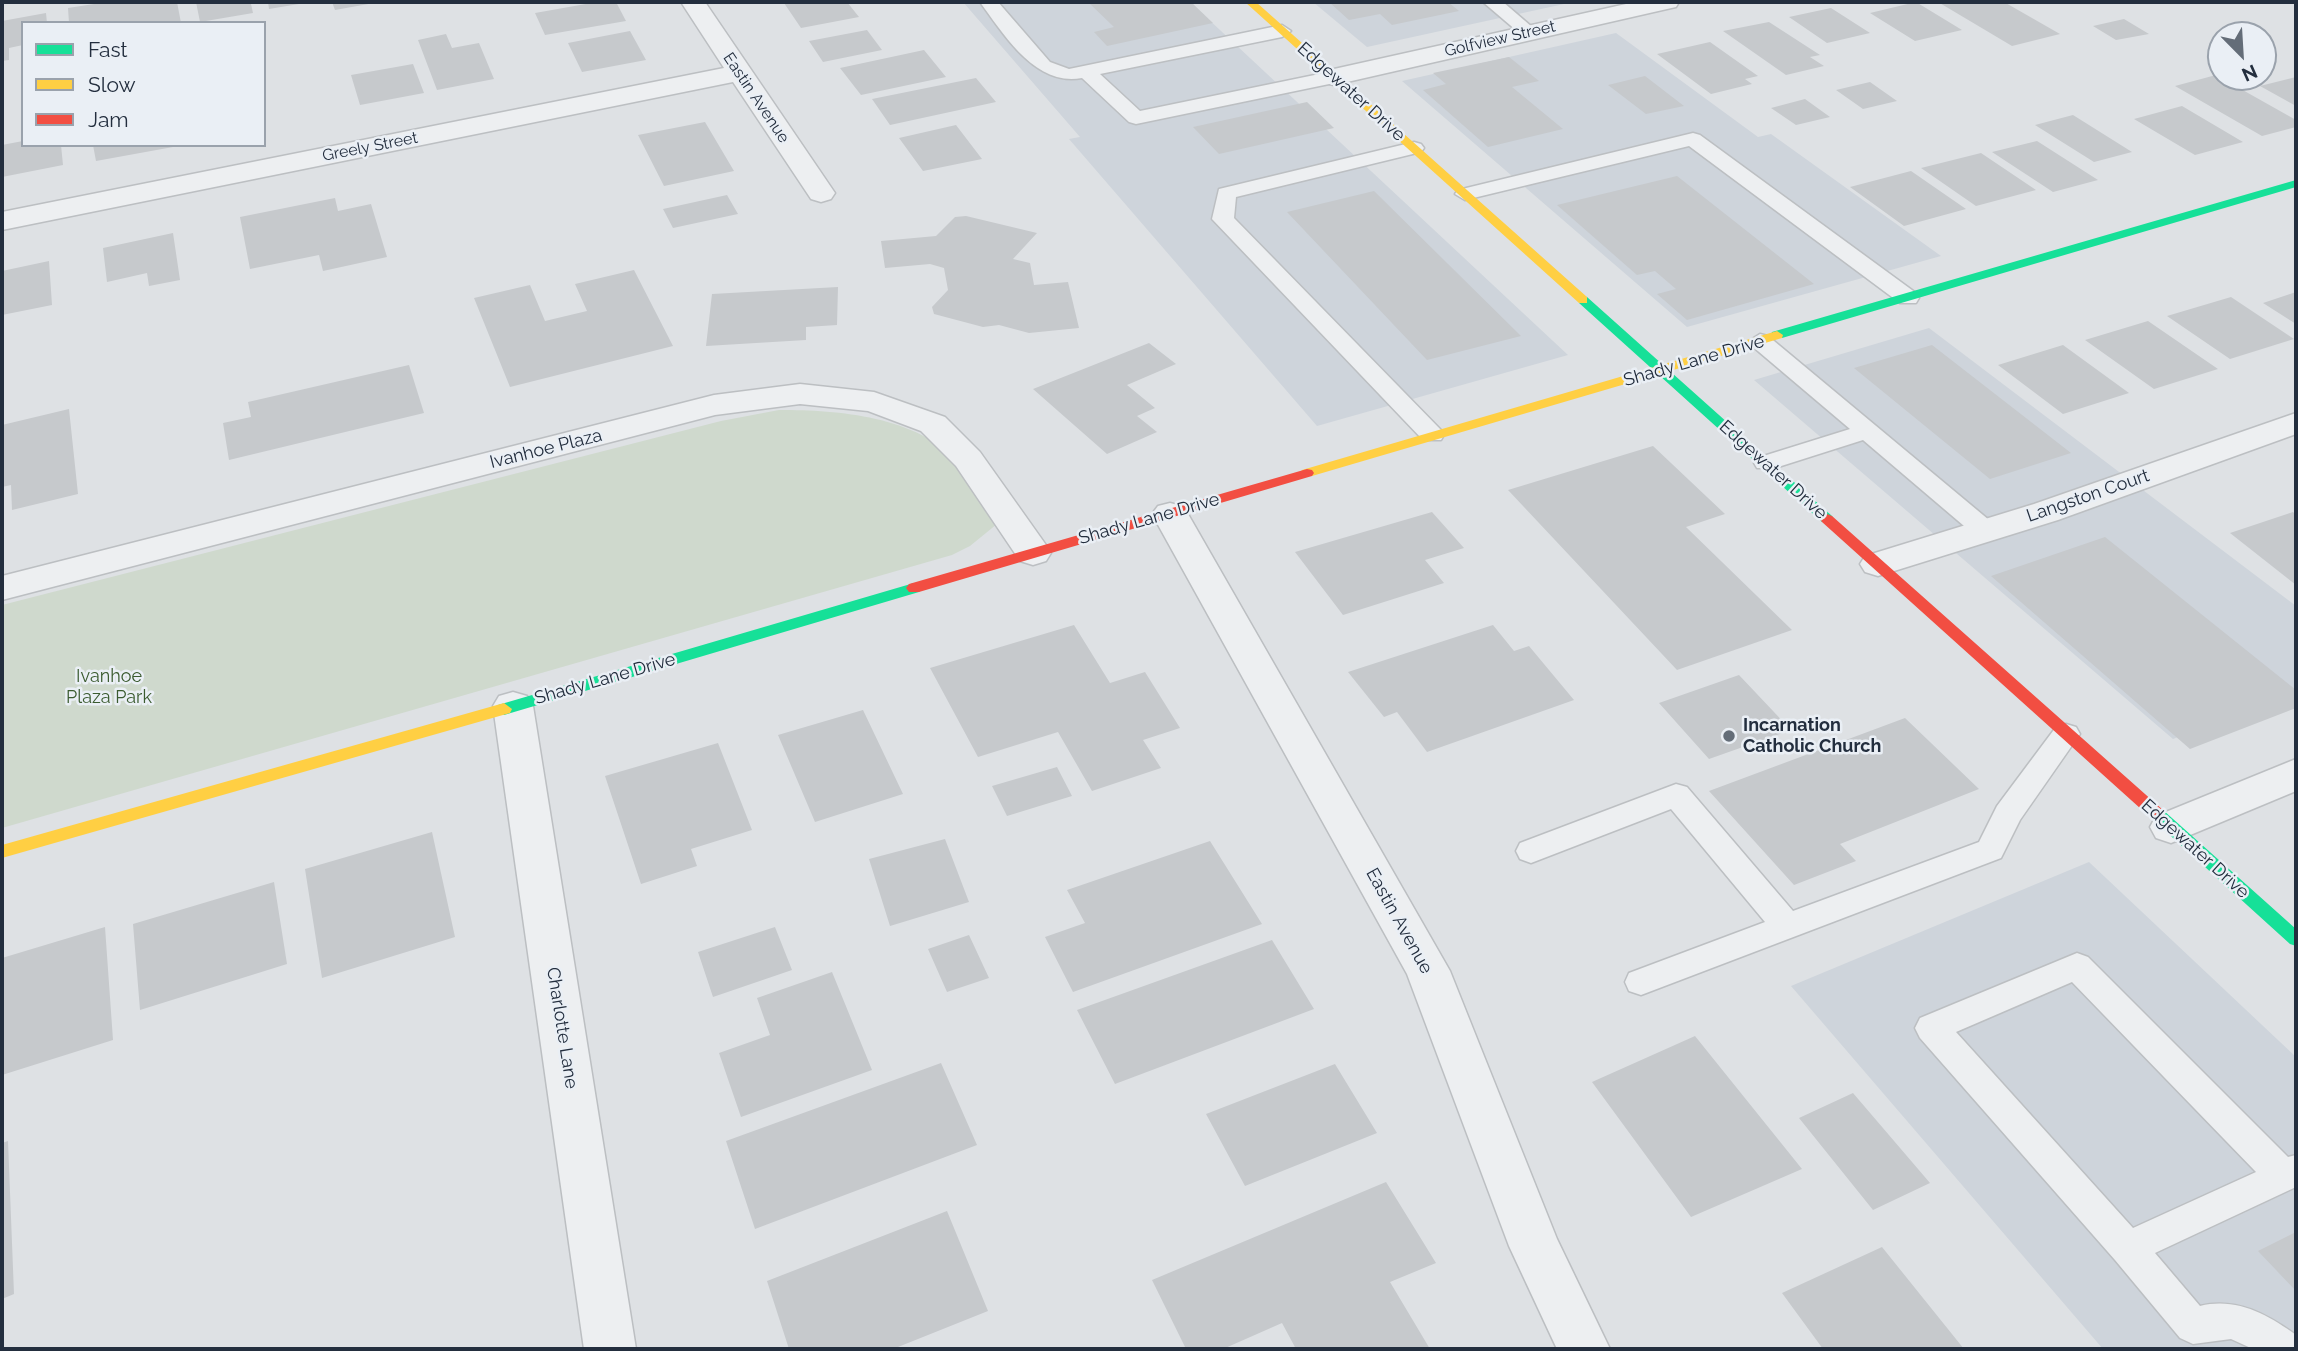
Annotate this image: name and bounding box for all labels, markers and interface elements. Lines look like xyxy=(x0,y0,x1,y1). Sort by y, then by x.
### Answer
street label: Golfview Street xyxy=(1443,17,1557,61)
legend xyxy=(21,21,266,147)
north arrow xyxy=(2207,21,2277,91)
text: Fast xyxy=(88,37,128,62)
street label: Edgewater Drive xyxy=(1293,38,1409,146)
street label: Eastin Avenue xyxy=(719,49,793,147)
text: N xyxy=(2239,60,2261,86)
text: Slow xyxy=(88,72,136,97)
text: Jam xyxy=(88,107,129,132)
street label: Greely Street xyxy=(321,128,419,166)
street label: Shady Lane Drive xyxy=(1621,331,1767,391)
street label: Edgewater Drive xyxy=(1715,416,1831,524)
street label: Ivanhoe Plaza xyxy=(488,425,604,473)
street label: Langston Court xyxy=(2024,465,2152,527)
street label: Shady Lane Drive xyxy=(1076,489,1222,549)
street label: Shady Lane Drive xyxy=(532,649,678,709)
park label: Ivanhoe Plaza Park xyxy=(66,666,152,708)
place label: Incarnation Catholic Church xyxy=(1743,715,1881,758)
marker: Incarnation Catholic Church xyxy=(1721,728,1737,744)
street label: Edgewater Drive xyxy=(2137,795,2253,903)
street label: Eastin Avenue xyxy=(1361,864,1437,978)
street label: Charlotte Lane xyxy=(542,966,582,1090)

